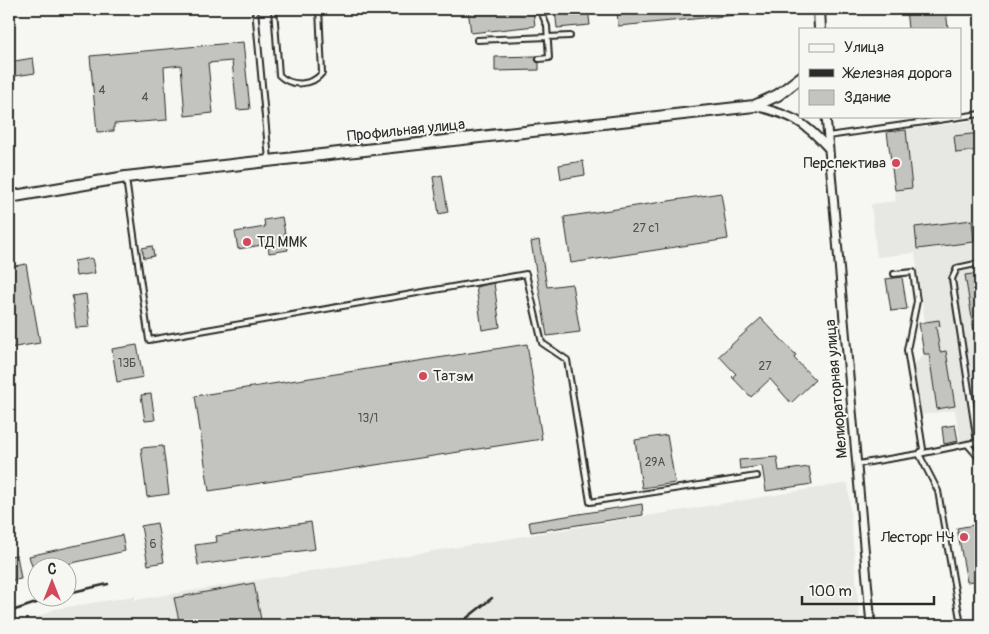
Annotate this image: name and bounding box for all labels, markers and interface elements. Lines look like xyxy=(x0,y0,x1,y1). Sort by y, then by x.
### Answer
legend xyxy=(799,28,962,118)
text: Улица xyxy=(844,38,884,57)
text: Железная дорога xyxy=(842,64,952,83)
house number: 4 xyxy=(99,83,106,98)
text: Здание xyxy=(844,88,891,107)
house number: 4 xyxy=(142,90,149,105)
street label: Профильная улица xyxy=(346,115,466,146)
place label: Перспектива xyxy=(804,154,886,173)
marker: Перспектива xyxy=(890,157,902,169)
house number: 27 с1 xyxy=(633,221,659,236)
place label: ТД ММК xyxy=(257,233,308,252)
marker: ТД ММК xyxy=(241,236,253,248)
street label: Мелиораторная улица xyxy=(821,319,852,459)
house number: 13Б xyxy=(118,356,136,371)
house number: 27 xyxy=(758,359,772,374)
place label: Татэм xyxy=(433,367,474,386)
marker: Татэм xyxy=(417,370,429,382)
house number: 13/1 xyxy=(358,411,378,426)
house number: 29А xyxy=(645,455,666,470)
place label: Лесторг НЧ xyxy=(880,528,954,547)
marker: Лесторг НЧ xyxy=(958,531,970,543)
house number: 6 xyxy=(150,537,157,552)
north arrow xyxy=(28,556,78,606)
text: С xyxy=(48,561,57,578)
scale bar xyxy=(802,574,934,606)
text: 100 m xyxy=(809,582,852,601)

